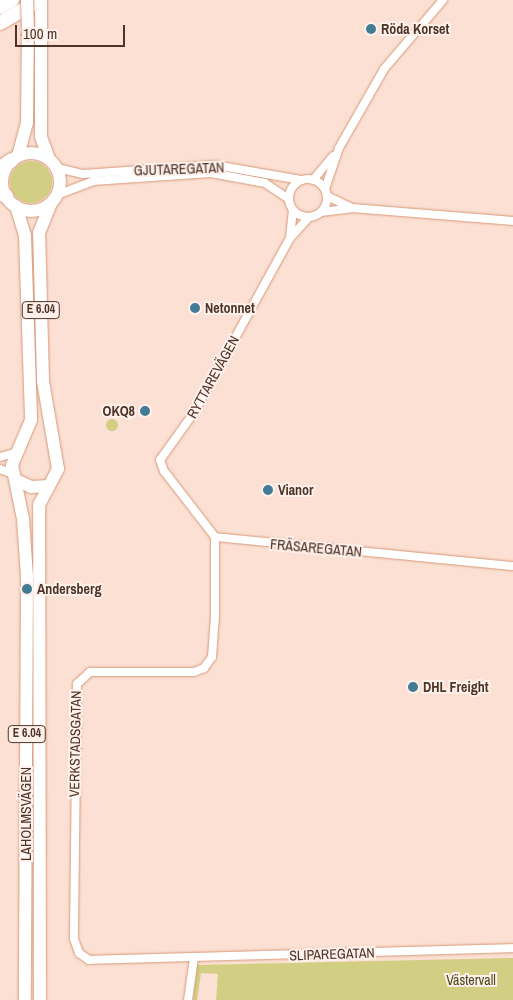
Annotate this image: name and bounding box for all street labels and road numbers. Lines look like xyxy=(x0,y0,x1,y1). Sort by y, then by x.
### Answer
street label: GJUTAREGATAN xyxy=(133,159,225,179)
road number: E 6.04 xyxy=(21,300,61,320)
street label: RYTTAREVÄGEN xyxy=(183,333,243,421)
street label: FRÄSAREGATAN xyxy=(269,536,363,560)
street label: VERKSTADSGATAN xyxy=(66,691,84,797)
road number: E 6.04 xyxy=(7,724,47,744)
street label: LAHOLMSVÄGEN xyxy=(18,767,34,861)
street label: SLIPAREGATAN xyxy=(289,944,375,964)

